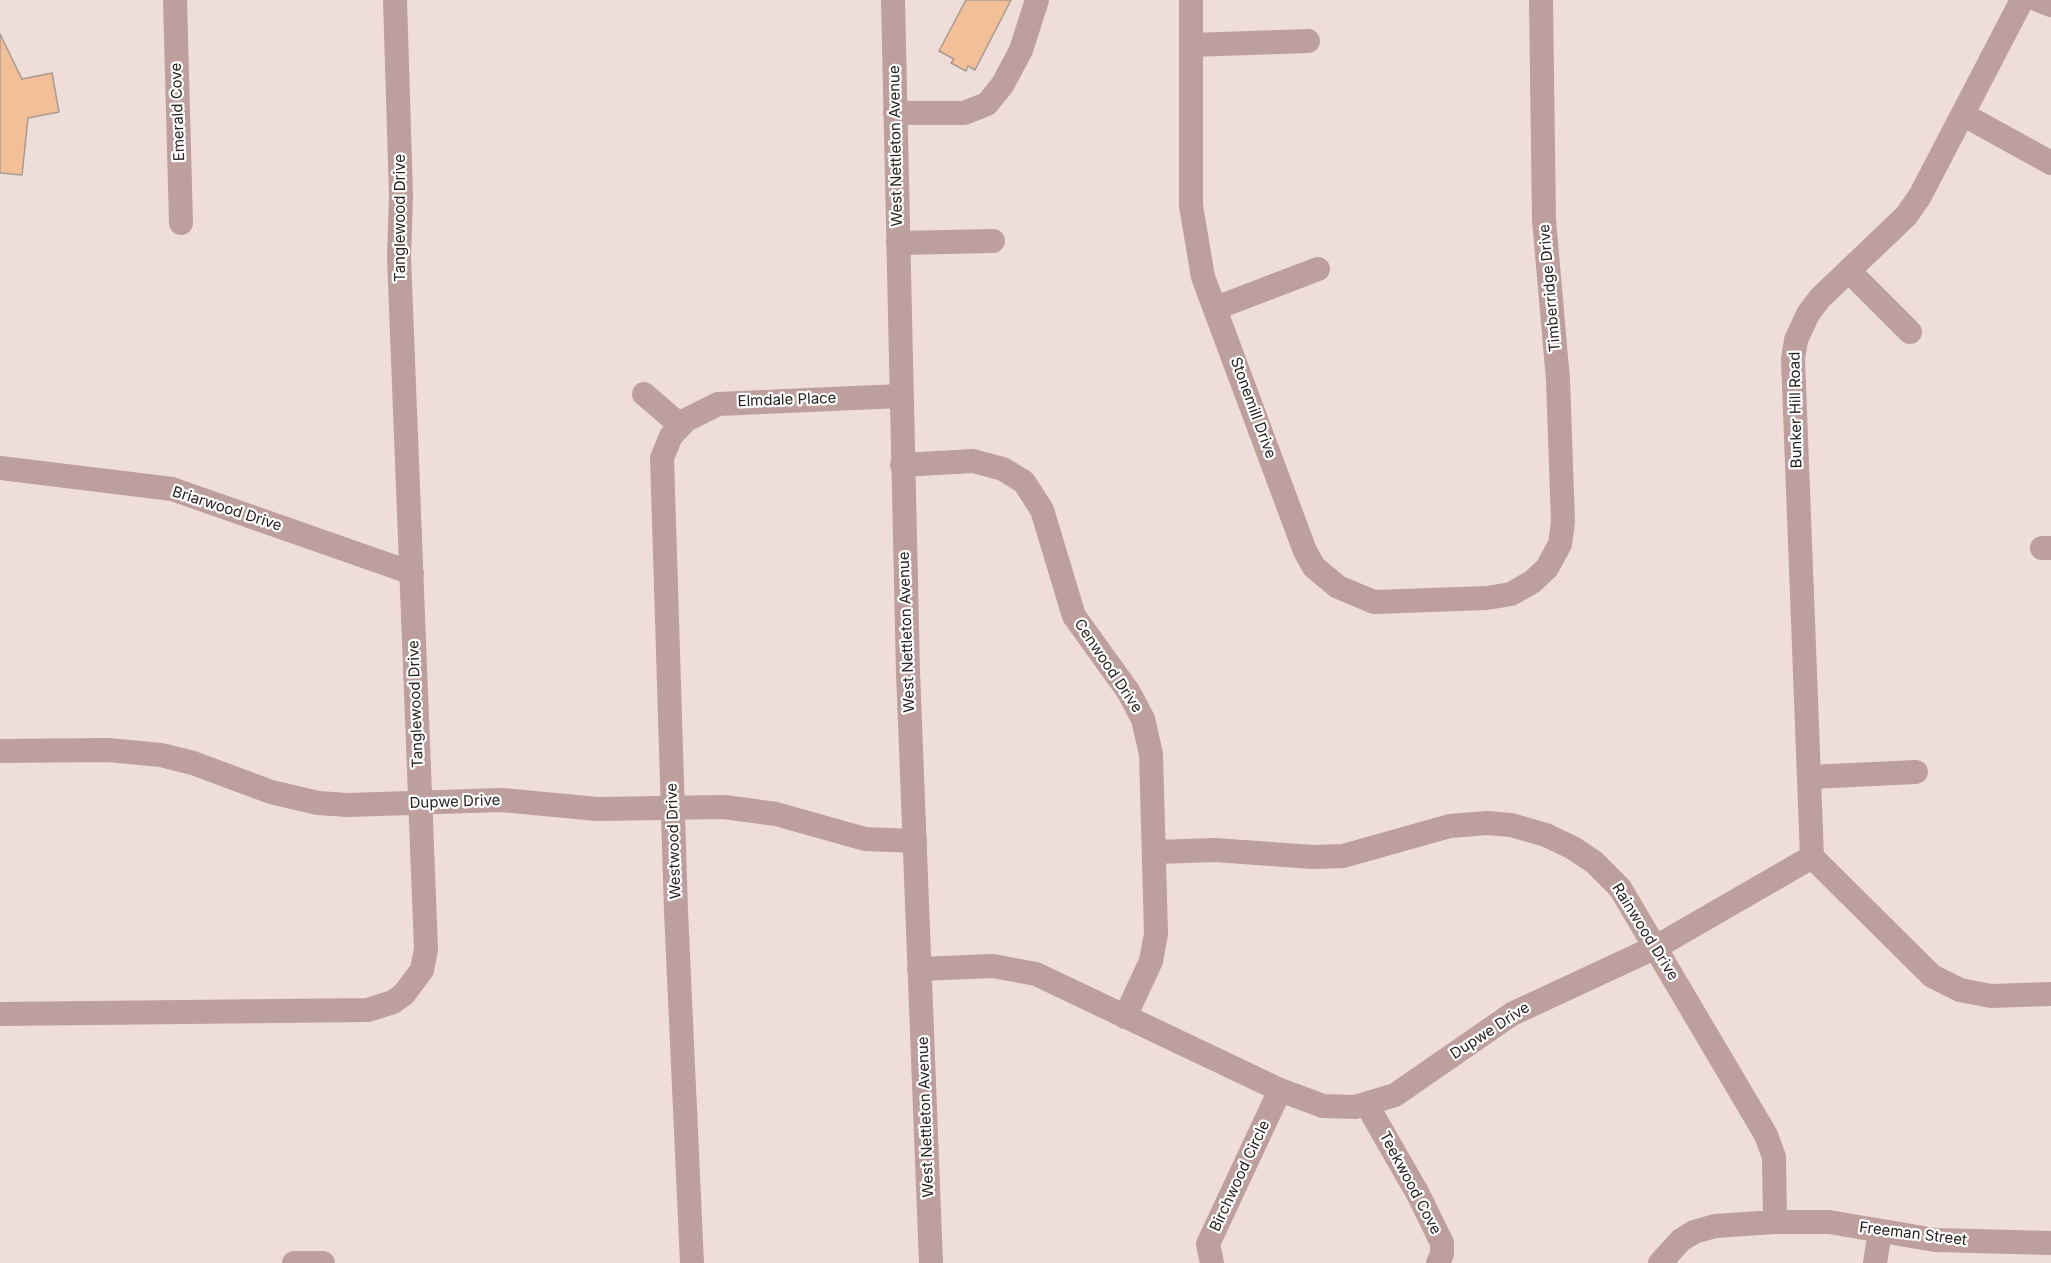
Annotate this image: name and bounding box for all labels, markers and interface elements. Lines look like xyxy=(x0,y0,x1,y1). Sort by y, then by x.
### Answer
street label: Emerald Cove xyxy=(167,62,189,162)
street label: West Nettleton Avenue xyxy=(886,65,906,227)
street label: Tanglewood Drive xyxy=(391,154,409,282)
street label: Timberridge Drive xyxy=(1535,223,1565,353)
street label: Bunker Hill Road xyxy=(1786,352,1806,468)
street label: Stonemill Drive xyxy=(1226,355,1280,461)
street label: Elmdale Place xyxy=(737,389,837,411)
street label: Briarwood Drive xyxy=(170,483,284,535)
street label: West Nettleton Avenue xyxy=(895,551,919,713)
street label: Cenwood Drive xyxy=(1070,616,1146,716)
street label: Tanglewood Drive xyxy=(405,640,427,768)
street label: Westwood Drive xyxy=(663,783,685,899)
street label: Dupwe Drive xyxy=(409,791,501,813)
street label: Rainwood Drive xyxy=(1608,880,1682,984)
street label: Dupwe Drive xyxy=(1447,999,1533,1063)
street label: West Nettleton Avenue xyxy=(914,1036,938,1198)
street label: Birchwood Circle xyxy=(1206,1118,1274,1234)
street label: Teekwood Cove xyxy=(1375,1128,1445,1238)
street label: Freeman Street xyxy=(1858,1218,1968,1250)

